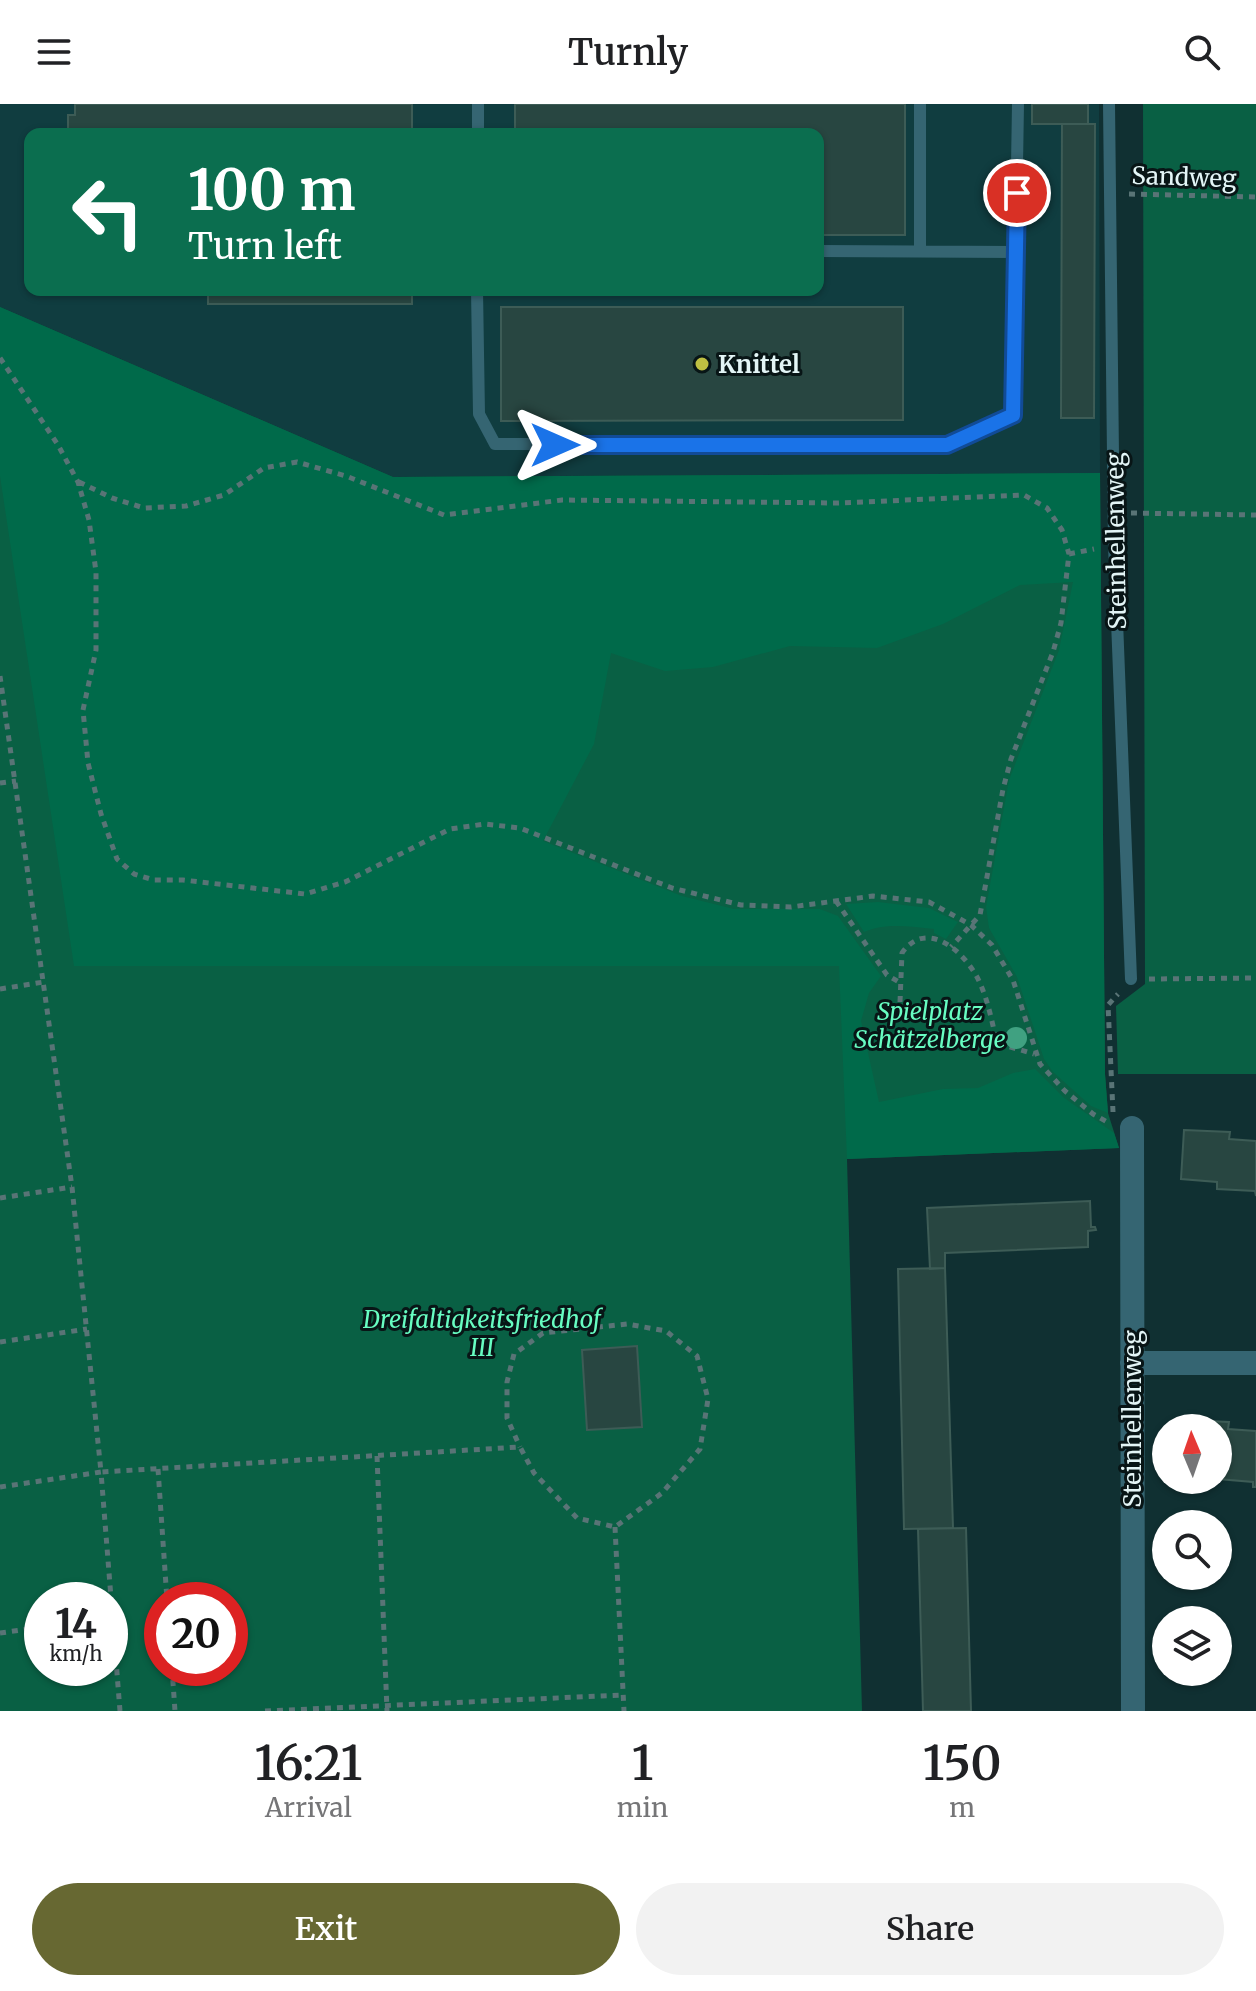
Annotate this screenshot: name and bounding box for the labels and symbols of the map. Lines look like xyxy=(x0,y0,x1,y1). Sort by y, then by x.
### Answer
pin xyxy=(983,159,1051,227)
street label: Sandweg xyxy=(1131,160,1238,194)
place label: Knittel xyxy=(718,349,800,380)
marker: Knittel xyxy=(693,355,711,373)
position arrow xyxy=(513,403,597,487)
street label: Steinhellenweg xyxy=(1099,452,1133,630)
park label: Spielplatz Schätzelberge xyxy=(854,996,1006,1055)
park label: Dreifaltigkeitsfriedhof III xyxy=(362,1304,604,1363)
street label: Steinhellenweg xyxy=(1117,1330,1148,1508)
north arrow xyxy=(1152,1414,1232,1494)
speed limit sign: 20 xyxy=(144,1582,248,1686)

